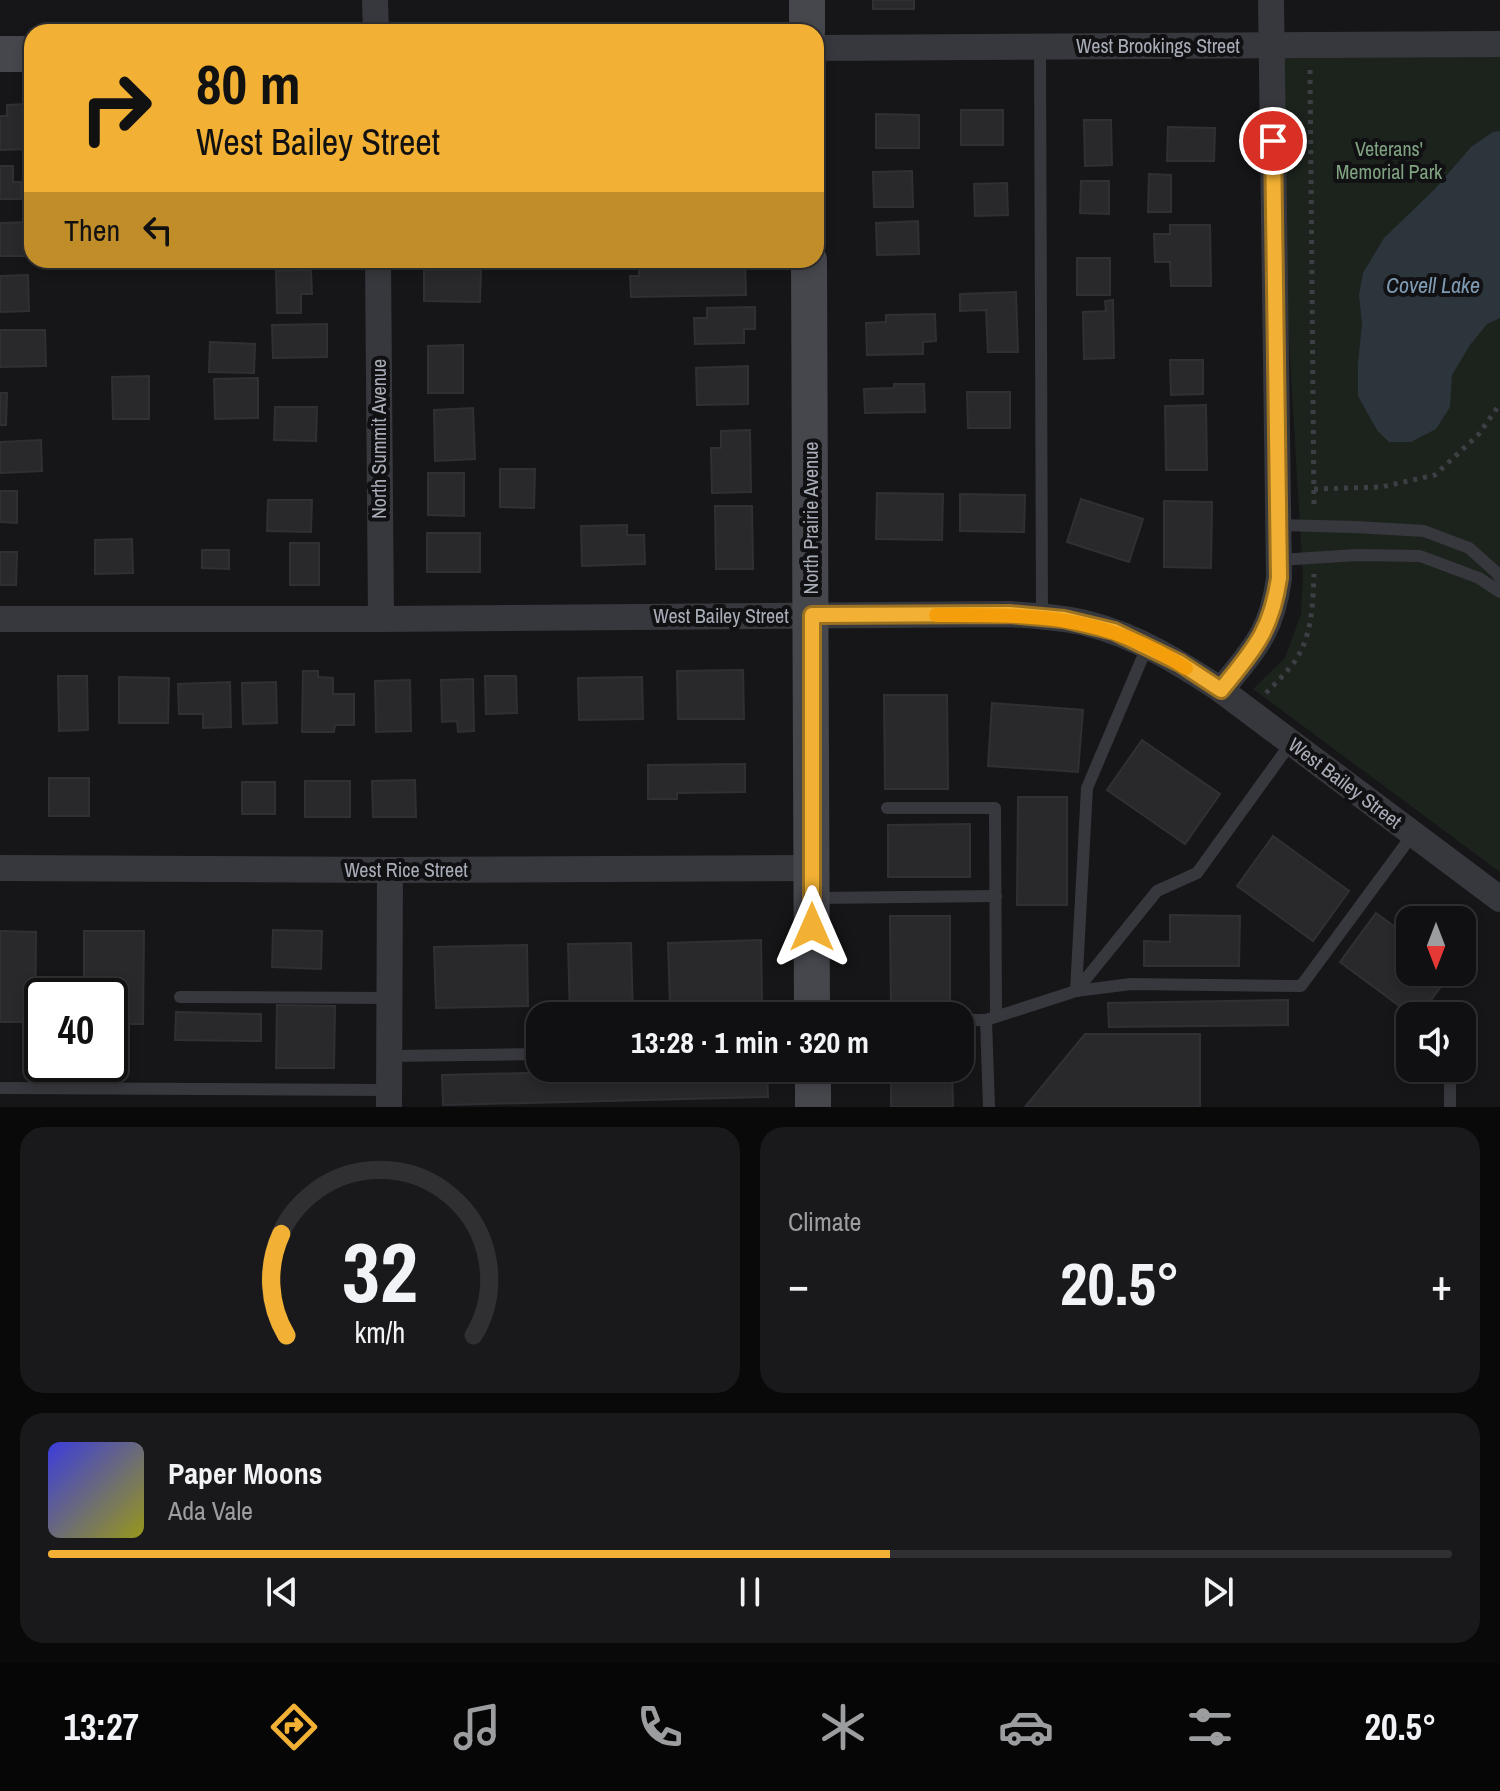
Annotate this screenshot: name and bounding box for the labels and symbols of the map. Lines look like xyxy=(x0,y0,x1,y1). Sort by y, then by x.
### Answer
street label: West Brookings Street xyxy=(1076,32,1240,59)
pin xyxy=(1239,107,1307,175)
park label: Veterans' Memorial Park xyxy=(1336,135,1443,185)
water label: Covell Lake xyxy=(1386,270,1480,300)
street label: North Summit Avenue xyxy=(365,359,392,519)
street label: North Prairie Avenue xyxy=(797,442,824,594)
street label: West Bailey Street xyxy=(653,602,789,629)
street label: West Bailey Street xyxy=(1283,731,1408,834)
street label: West Rice Street xyxy=(344,856,468,883)
position arrow xyxy=(770,885,854,969)
north arrow xyxy=(1396,906,1476,986)
speed limit sign: 40 xyxy=(24,978,128,1082)

